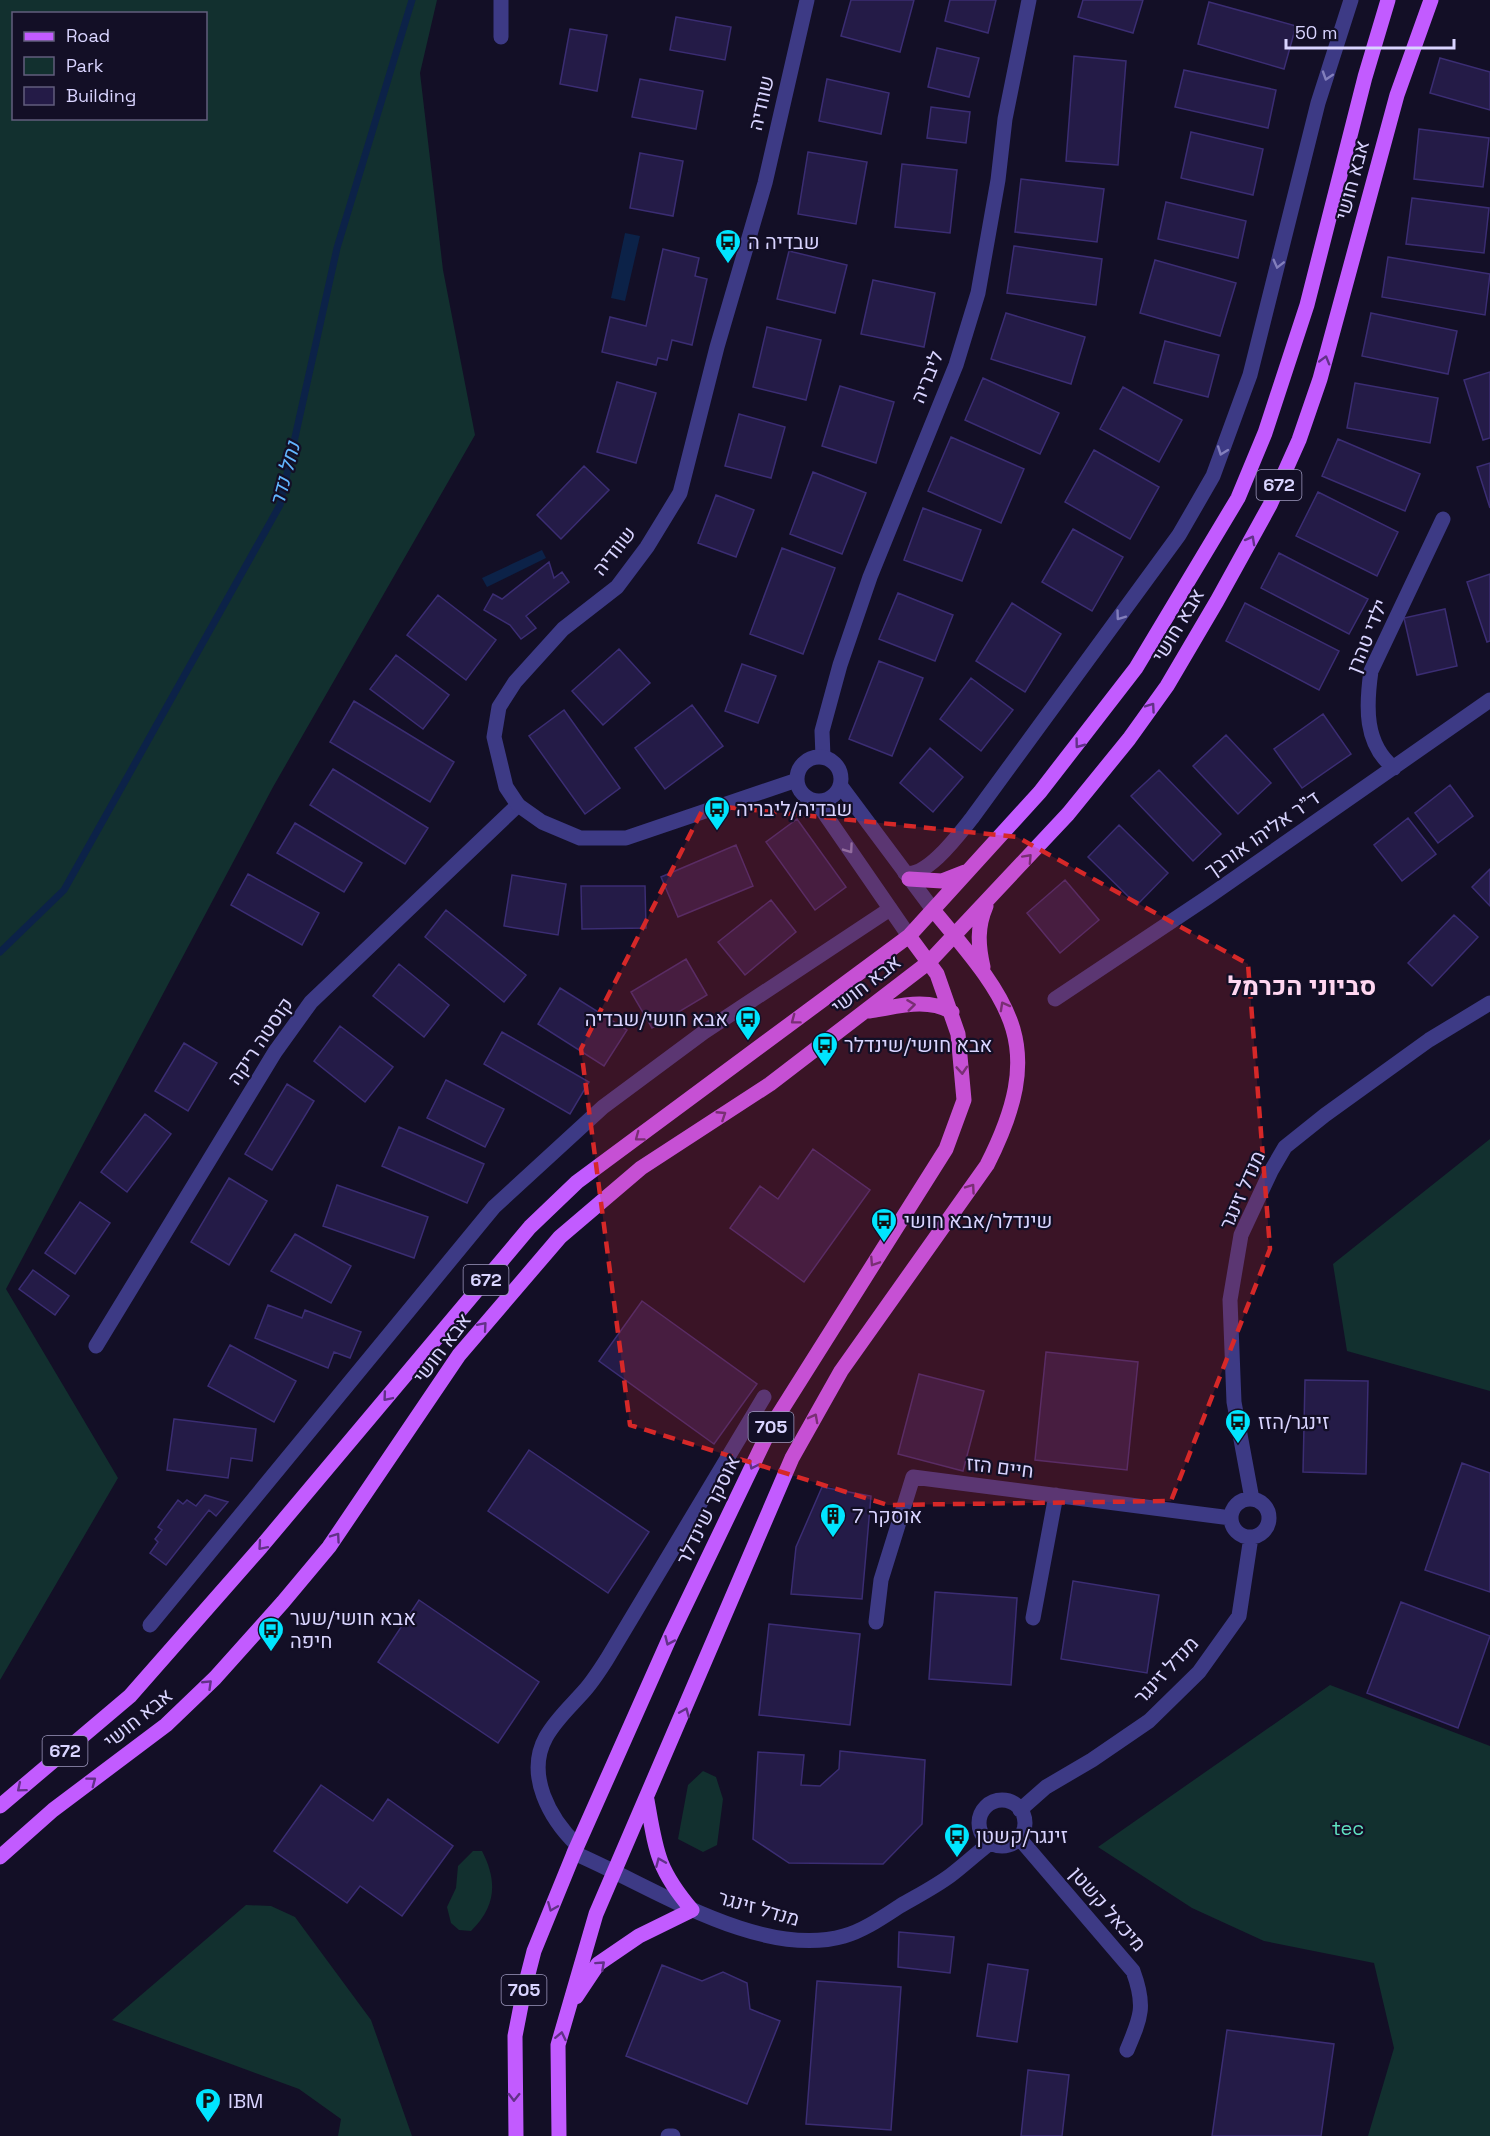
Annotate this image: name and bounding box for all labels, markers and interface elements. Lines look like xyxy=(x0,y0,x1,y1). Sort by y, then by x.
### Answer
legend xyxy=(12,12,207,120)
scale bar xyxy=(1286,12,1454,50)
text: 50 m xyxy=(1295,21,1337,44)
text: Road xyxy=(66,24,110,47)
text: Park xyxy=(66,54,104,77)
one-way arrow xyxy=(1321,70,1334,81)
street label: שוודיה xyxy=(742,73,780,133)
text: Building xyxy=(66,84,136,107)
street label: אבא חושי xyxy=(1329,137,1375,223)
bus stop icon: שבדיה ה xyxy=(713,227,743,265)
place label: שבדיה ה xyxy=(748,229,820,255)
one-way arrow xyxy=(1273,259,1286,269)
street label: ליבריה xyxy=(905,347,949,407)
one-way arrow xyxy=(1318,355,1330,366)
water label: נחל נדר xyxy=(263,437,306,509)
one-way arrow xyxy=(1217,445,1229,456)
road number: 672 xyxy=(1256,470,1302,500)
street label: שוודיה xyxy=(587,521,641,581)
one-way arrow xyxy=(1244,535,1255,546)
street label: אבא חושי xyxy=(1146,583,1210,667)
street label: ילדי טהרן xyxy=(1340,595,1394,677)
one-way arrow xyxy=(1116,610,1127,621)
one-way arrow xyxy=(1144,703,1155,714)
one-way arrow xyxy=(1075,738,1086,749)
street label: ד"ר אליהו אורבך xyxy=(1199,785,1325,883)
bus stop icon: שבדיה/ליבריה xyxy=(702,794,732,832)
place label: שבדיה/ליבריה xyxy=(736,796,852,822)
one-way arrow xyxy=(842,842,853,853)
one-way arrow xyxy=(1021,854,1032,864)
street label: אבא חושי xyxy=(826,949,906,1019)
district label: סביוני הכרמל xyxy=(1228,969,1376,1003)
street label: קוסטה ריקה xyxy=(221,992,299,1090)
one-way arrow xyxy=(907,999,916,1012)
one-way arrow xyxy=(1000,1002,1011,1012)
bus stop icon: אבא חושי/שבדיה xyxy=(733,1004,763,1042)
place label: אבא חושי/שבדיה xyxy=(585,1006,728,1032)
one-way arrow xyxy=(790,1013,801,1024)
bus stop icon: אבא חושי/שינדלר xyxy=(810,1030,840,1068)
place label: אבא חושי/שינדלר xyxy=(844,1032,992,1058)
one-way arrow xyxy=(955,1065,968,1075)
one-way arrow xyxy=(715,1111,726,1122)
one-way arrow xyxy=(634,1130,645,1141)
street label: מנדל זינגר xyxy=(1213,1146,1271,1234)
one-way arrow xyxy=(964,1183,975,1194)
bus stop icon: שינדלר/אבא חושי xyxy=(869,1206,899,1244)
place label: שינדלר/אבא חושי xyxy=(904,1208,1052,1234)
one-way arrow xyxy=(870,1255,881,1266)
road number: 672 xyxy=(464,1265,508,1295)
street label: אבא חושי xyxy=(407,1308,477,1388)
one-way arrow xyxy=(476,1322,487,1333)
one-way arrow xyxy=(383,1390,394,1401)
bus stop icon: זינגר/הזז xyxy=(1223,1407,1253,1445)
place label: זינגר/הזז xyxy=(1258,1409,1329,1435)
road number: 705 xyxy=(748,1412,794,1442)
one-way arrow xyxy=(807,1413,818,1424)
street label: חיים הזז xyxy=(965,1450,1035,1484)
street label: אוסקר שינדלר xyxy=(670,1451,746,1569)
one-way arrow xyxy=(749,1459,761,1470)
building icon: אוסקר 7 xyxy=(818,1501,848,1539)
place label: אוסקר 7 xyxy=(852,1503,922,1529)
one-way arrow xyxy=(329,1533,340,1544)
one-way arrow xyxy=(258,1539,269,1550)
place label: אבא חושי/שער חיפה xyxy=(290,1605,416,1654)
bus stop icon: אבא חושי/שער חיפה xyxy=(256,1615,286,1653)
street label: מנדל זינגר xyxy=(1128,1631,1204,1709)
one-way arrow xyxy=(664,1635,676,1646)
one-way arrow xyxy=(200,1681,211,1692)
street label: אבא חושי xyxy=(98,1682,178,1754)
one-way arrow xyxy=(678,1707,690,1718)
road number: 672 xyxy=(42,1736,88,1766)
one-way arrow xyxy=(86,1777,97,1788)
one-way arrow xyxy=(17,1781,28,1792)
park label: tec xyxy=(1332,1815,1364,1841)
bus stop icon: זינגר/קשטן xyxy=(942,1821,972,1859)
place label: זינגר/קשטן xyxy=(976,1823,1068,1849)
one-way arrow xyxy=(655,1857,667,1868)
street label: מיכאל קשטן xyxy=(1064,1861,1152,1957)
street label: מנדל זינגר xyxy=(715,1884,803,1932)
one-way arrow xyxy=(547,1901,559,1912)
one-way arrow xyxy=(594,1961,604,1972)
road number: 705 xyxy=(502,1975,546,2005)
one-way arrow xyxy=(553,2031,566,2041)
parking icon: IBM xyxy=(193,2086,223,2124)
place label: IBM xyxy=(228,2088,263,2114)
one-way arrow xyxy=(508,2092,520,2101)

